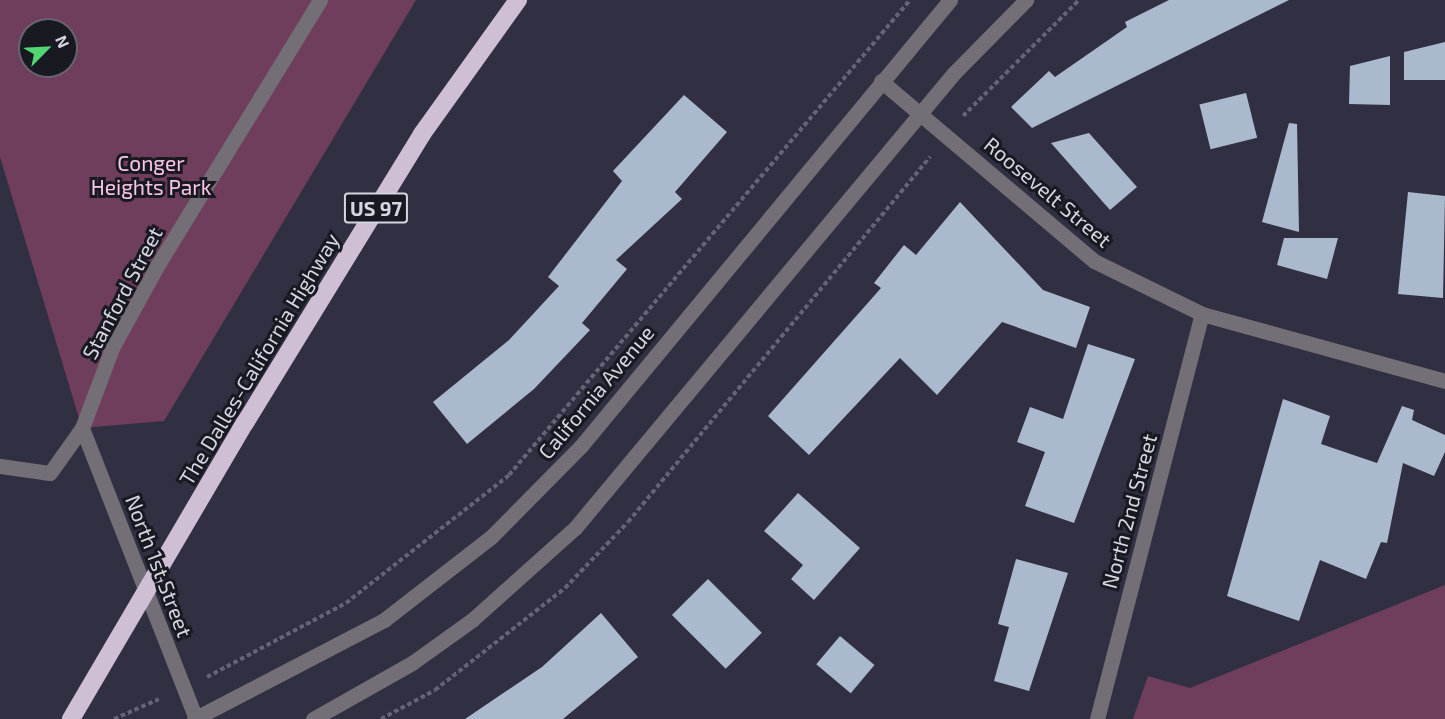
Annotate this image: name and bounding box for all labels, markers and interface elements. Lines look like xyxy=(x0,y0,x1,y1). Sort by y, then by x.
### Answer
north arrow xyxy=(18,18,78,78)
text: N xyxy=(52,32,74,50)
street label: Roosevelt Street xyxy=(979,132,1117,252)
park label: Conger Heights Park xyxy=(91,150,211,200)
road number: US 97 xyxy=(343,191,409,225)
street label: Stanford Street xyxy=(77,222,167,364)
street label: The Dalles-California Highway xyxy=(174,228,344,490)
street label: California Avenue xyxy=(533,320,659,464)
street label: North 2nd Street xyxy=(1096,431,1162,591)
street label: North 1st Street xyxy=(120,491,198,641)

